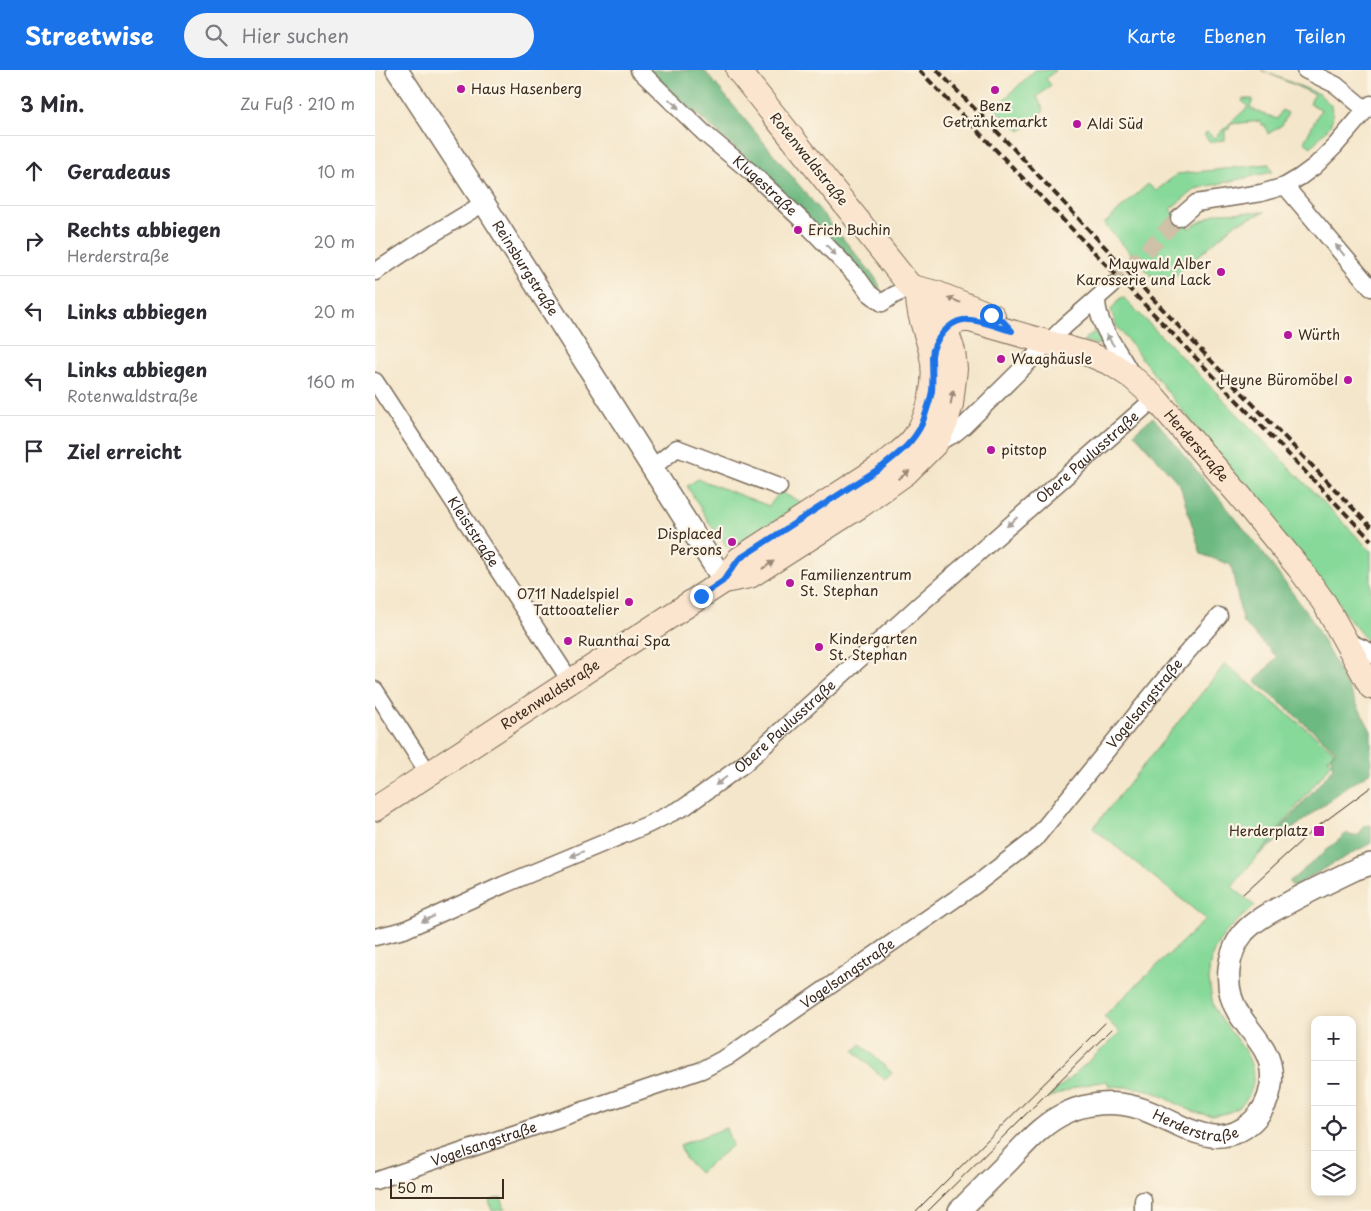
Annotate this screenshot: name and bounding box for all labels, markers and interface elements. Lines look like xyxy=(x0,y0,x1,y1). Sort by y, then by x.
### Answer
search box xyxy=(184,13,534,58)
text: Streetwise xyxy=(25,17,154,53)
icon: search xyxy=(202,21,230,49)
text: Hier suchen xyxy=(242,21,349,49)
text: Karte xyxy=(1127,22,1176,49)
text: Ebenen xyxy=(1204,22,1267,49)
text: Teilen xyxy=(1295,22,1346,49)
place label: Haus Hasenberg xyxy=(471,78,582,99)
marker: Haus Hasenberg xyxy=(455,83,467,95)
marker: Benz Getränkemarkt xyxy=(989,84,1001,96)
text: 3 Min. xyxy=(20,87,84,119)
text: Zu Fuß · 210 m xyxy=(240,91,355,115)
place label: Benz Getränkemarkt xyxy=(943,95,1048,132)
one-way arrow xyxy=(667,98,679,110)
street label: Rotenwaldstraße xyxy=(765,108,854,210)
place label: Aldi Süd xyxy=(1087,113,1143,134)
marker: Aldi Süd xyxy=(1071,118,1083,130)
street label: Klugestraße xyxy=(728,150,802,220)
icon: ahead xyxy=(20,157,48,185)
text: Geradeaus xyxy=(67,157,171,185)
text: 10 m xyxy=(318,159,355,183)
text: Rechts abbiegen xyxy=(67,215,221,243)
street label: Reinsburgstraße xyxy=(487,216,564,320)
place label: Erich Buchin xyxy=(808,219,891,240)
marker: Erich Buchin xyxy=(792,224,804,236)
icon: right xyxy=(20,227,48,255)
text: 20 m xyxy=(314,229,355,253)
text: Herderstraße xyxy=(67,243,169,267)
one-way arrow xyxy=(825,244,837,256)
one-way arrow xyxy=(1335,244,1346,257)
place label: Maywald Alber Karosserie und Lack xyxy=(1076,253,1211,290)
marker: Maywald Alber Karosserie und Lack xyxy=(1215,266,1227,278)
one-way arrow xyxy=(947,296,962,303)
icon: left xyxy=(20,297,48,325)
text: Links abbiegen xyxy=(67,297,207,325)
text: 20 m xyxy=(314,299,355,323)
route start xyxy=(980,304,1003,327)
place label: Würth xyxy=(1298,324,1340,345)
marker: Würth xyxy=(1282,329,1294,341)
one-way arrow xyxy=(1105,334,1115,347)
place label: Waaghäusle xyxy=(1011,348,1092,369)
marker: Waaghäusle xyxy=(995,353,1007,365)
text: Links abbiegen xyxy=(67,355,207,383)
icon: left xyxy=(20,367,48,395)
text: 160 m xyxy=(307,369,355,393)
place label: Heyne Büromöbel xyxy=(1220,369,1338,390)
marker: Heyne Büromöbel xyxy=(1342,374,1354,386)
text: Rotenwaldstraße xyxy=(67,383,198,407)
one-way arrow xyxy=(949,389,957,405)
street label: Herderstraße xyxy=(1160,405,1234,486)
street label: Obere Paulusstraße xyxy=(1031,406,1143,508)
icon: arrive xyxy=(20,437,48,465)
text: Ziel erreicht xyxy=(67,437,182,465)
place label: pitstop xyxy=(1001,439,1047,460)
marker: pitstop xyxy=(985,444,997,456)
one-way arrow xyxy=(897,469,910,480)
street label: Kleiststraße xyxy=(443,492,504,571)
one-way arrow xyxy=(1007,516,1019,528)
place label: Displaced Persons xyxy=(657,523,722,560)
marker: Displaced Persons xyxy=(726,536,738,548)
one-way arrow xyxy=(762,560,775,569)
place label: Familienzentrum St. Stephan xyxy=(800,564,912,601)
marker: Familienzentrum St. Stephan xyxy=(784,577,796,589)
place label: 0711 Nadelspiel Tattooatelier xyxy=(517,583,620,620)
route end xyxy=(690,585,713,608)
marker: 0711 Nadelspiel Tattooatelier xyxy=(623,596,635,608)
place label: Kindergarten St. Stephan xyxy=(829,628,917,665)
place label: Ruanthai Spa xyxy=(578,630,671,651)
marker: Ruanthai Spa xyxy=(562,635,574,647)
marker: Kindergarten St. Stephan xyxy=(813,641,825,653)
street label: Rotenwaldstraße xyxy=(496,654,603,734)
street label: Vogelsangstraße xyxy=(1101,654,1187,753)
street label: Obere Paulusstraße xyxy=(729,675,840,778)
one-way arrow xyxy=(714,776,728,786)
place label: Herderplatz xyxy=(1229,820,1308,841)
marker: Herderplatz xyxy=(1312,824,1326,838)
one-way arrow xyxy=(570,851,584,859)
one-way arrow xyxy=(421,916,435,924)
street label: Vogelsangstraße xyxy=(796,933,899,1013)
map controls xyxy=(1311,1016,1356,1196)
button: + xyxy=(1311,1016,1356,1061)
button: − xyxy=(1311,1061,1356,1106)
street label: Herderstraße xyxy=(1150,1104,1242,1146)
button: locate xyxy=(1311,1106,1356,1151)
street label: Vogelsangstraße xyxy=(428,1116,539,1171)
button: layers xyxy=(1311,1151,1356,1196)
scale bar xyxy=(390,1176,504,1199)
text: 50 m xyxy=(397,1177,433,1198)

